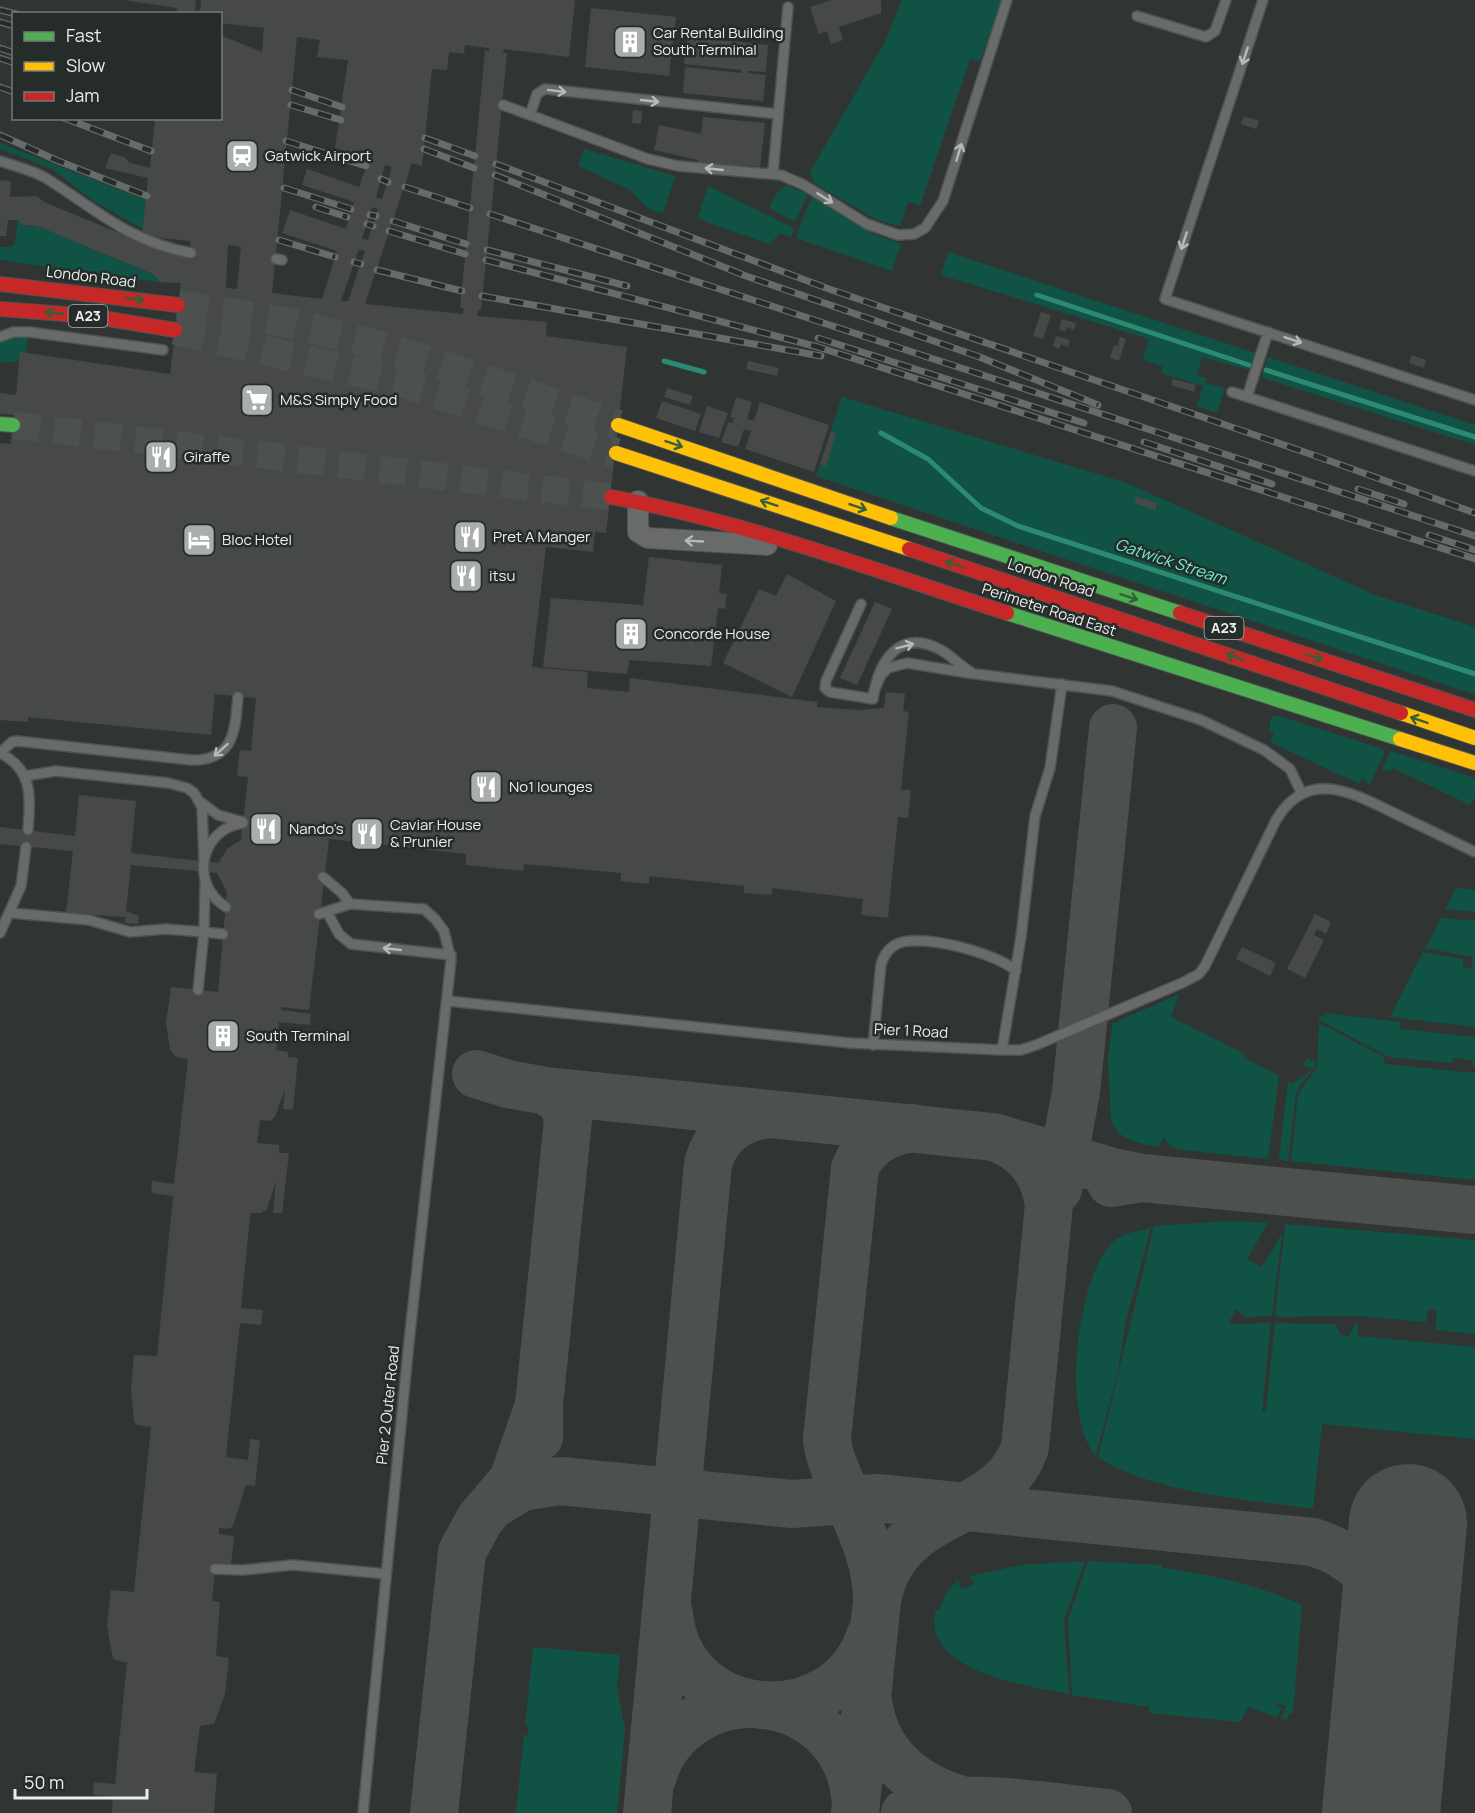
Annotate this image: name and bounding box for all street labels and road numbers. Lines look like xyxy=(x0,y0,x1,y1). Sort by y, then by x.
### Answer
street label: London Road xyxy=(45,261,137,292)
road number: A23 xyxy=(68,305,107,327)
street label: London Road xyxy=(1005,553,1097,602)
street label: Perimeter Road East xyxy=(979,578,1119,641)
road number: A23 xyxy=(1204,617,1244,639)
street label: Pier 1 Road xyxy=(873,1018,949,1043)
street label: Pier 2 Outer Road xyxy=(371,1344,404,1465)

